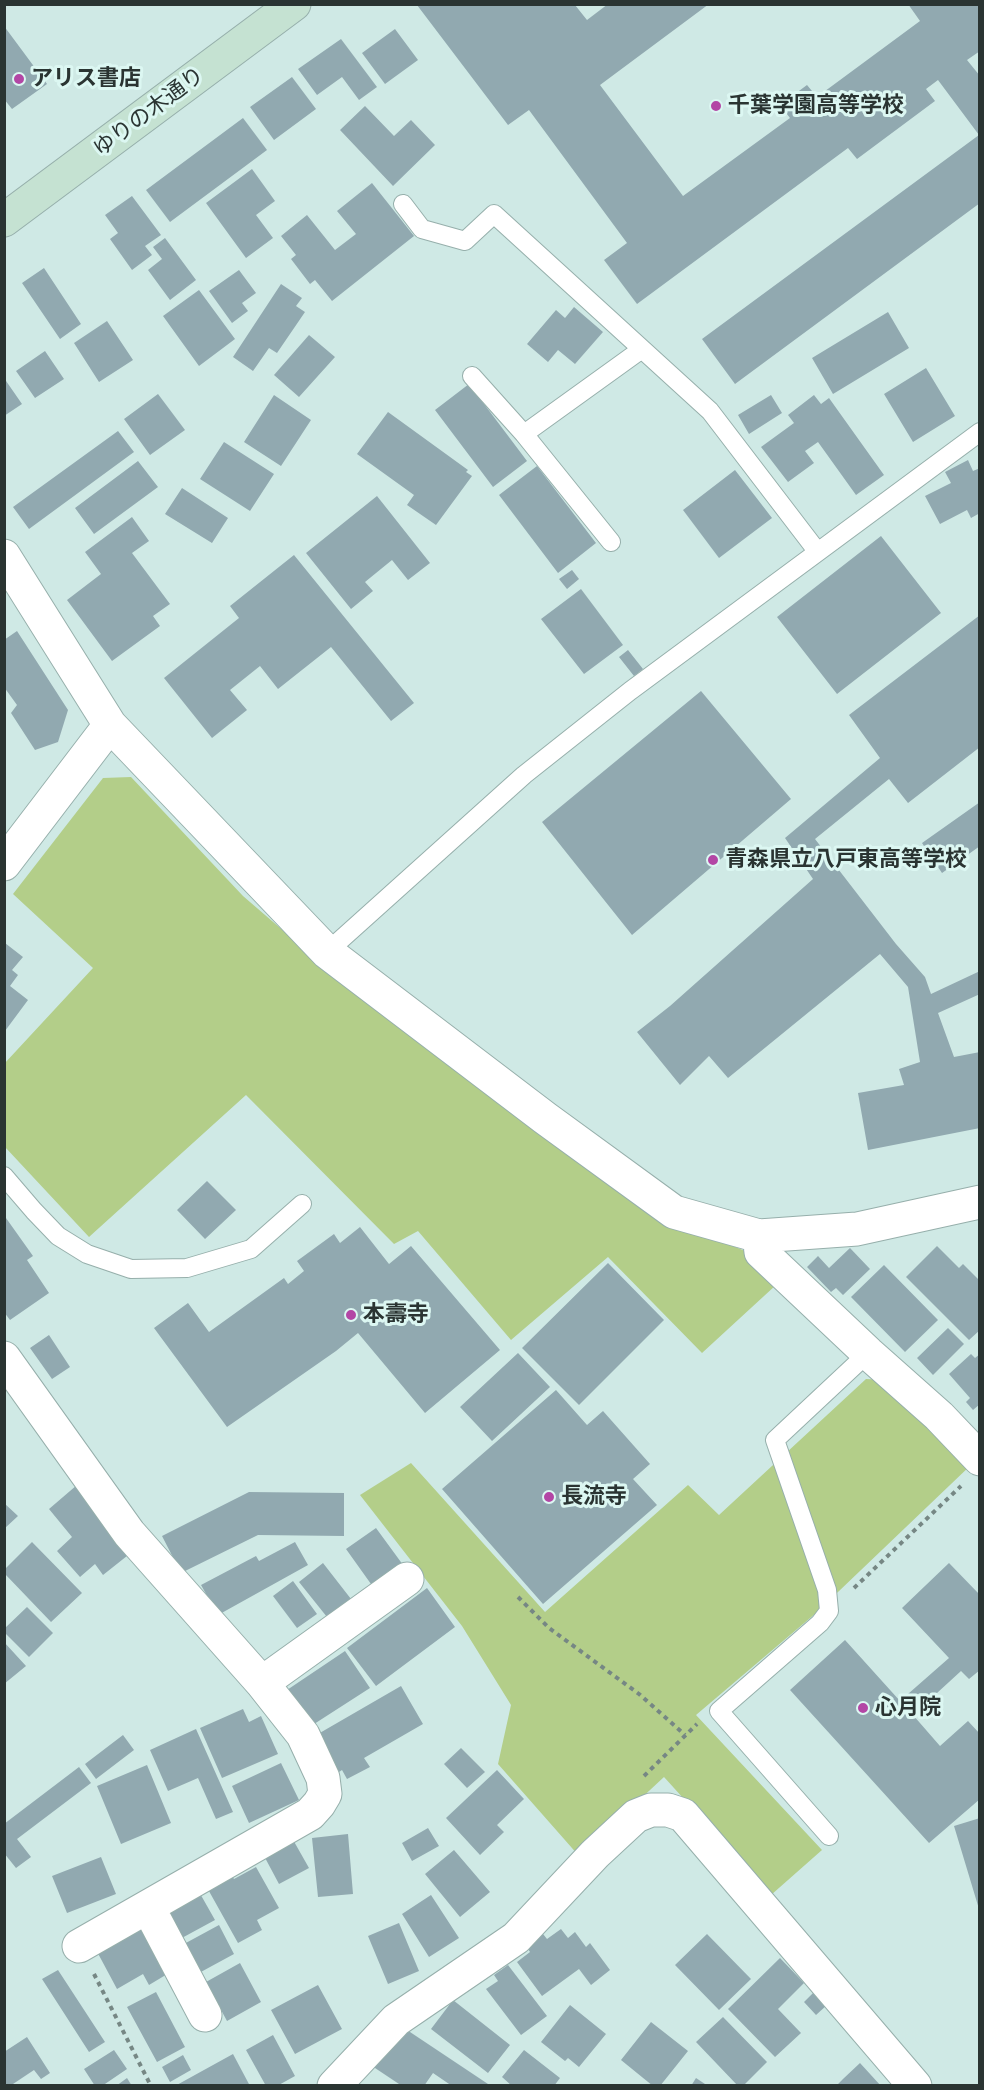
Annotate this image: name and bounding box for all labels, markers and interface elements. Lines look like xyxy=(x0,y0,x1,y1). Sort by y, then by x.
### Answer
street label: ゆりの木通り xyxy=(88,62,210,162)
place label: アリス書店 xyxy=(31,66,141,92)
marker: アリス書店 xyxy=(12,72,26,86)
place label: 千葉学園高等学校 xyxy=(728,93,904,119)
marker: 千葉学園高等学校 xyxy=(709,99,723,113)
place label: 青森県立八戸東高等学校 xyxy=(725,847,967,873)
marker: 青森県立八戸東高等学校 xyxy=(706,853,720,867)
place label: 本壽寺 xyxy=(363,1302,429,1328)
marker: 本壽寺 xyxy=(344,1308,358,1322)
place label: 長流寺 xyxy=(561,1484,627,1510)
marker: 長流寺 xyxy=(542,1490,556,1504)
place label: 心月院 xyxy=(875,1695,941,1721)
marker: 心月院 xyxy=(856,1701,870,1715)

